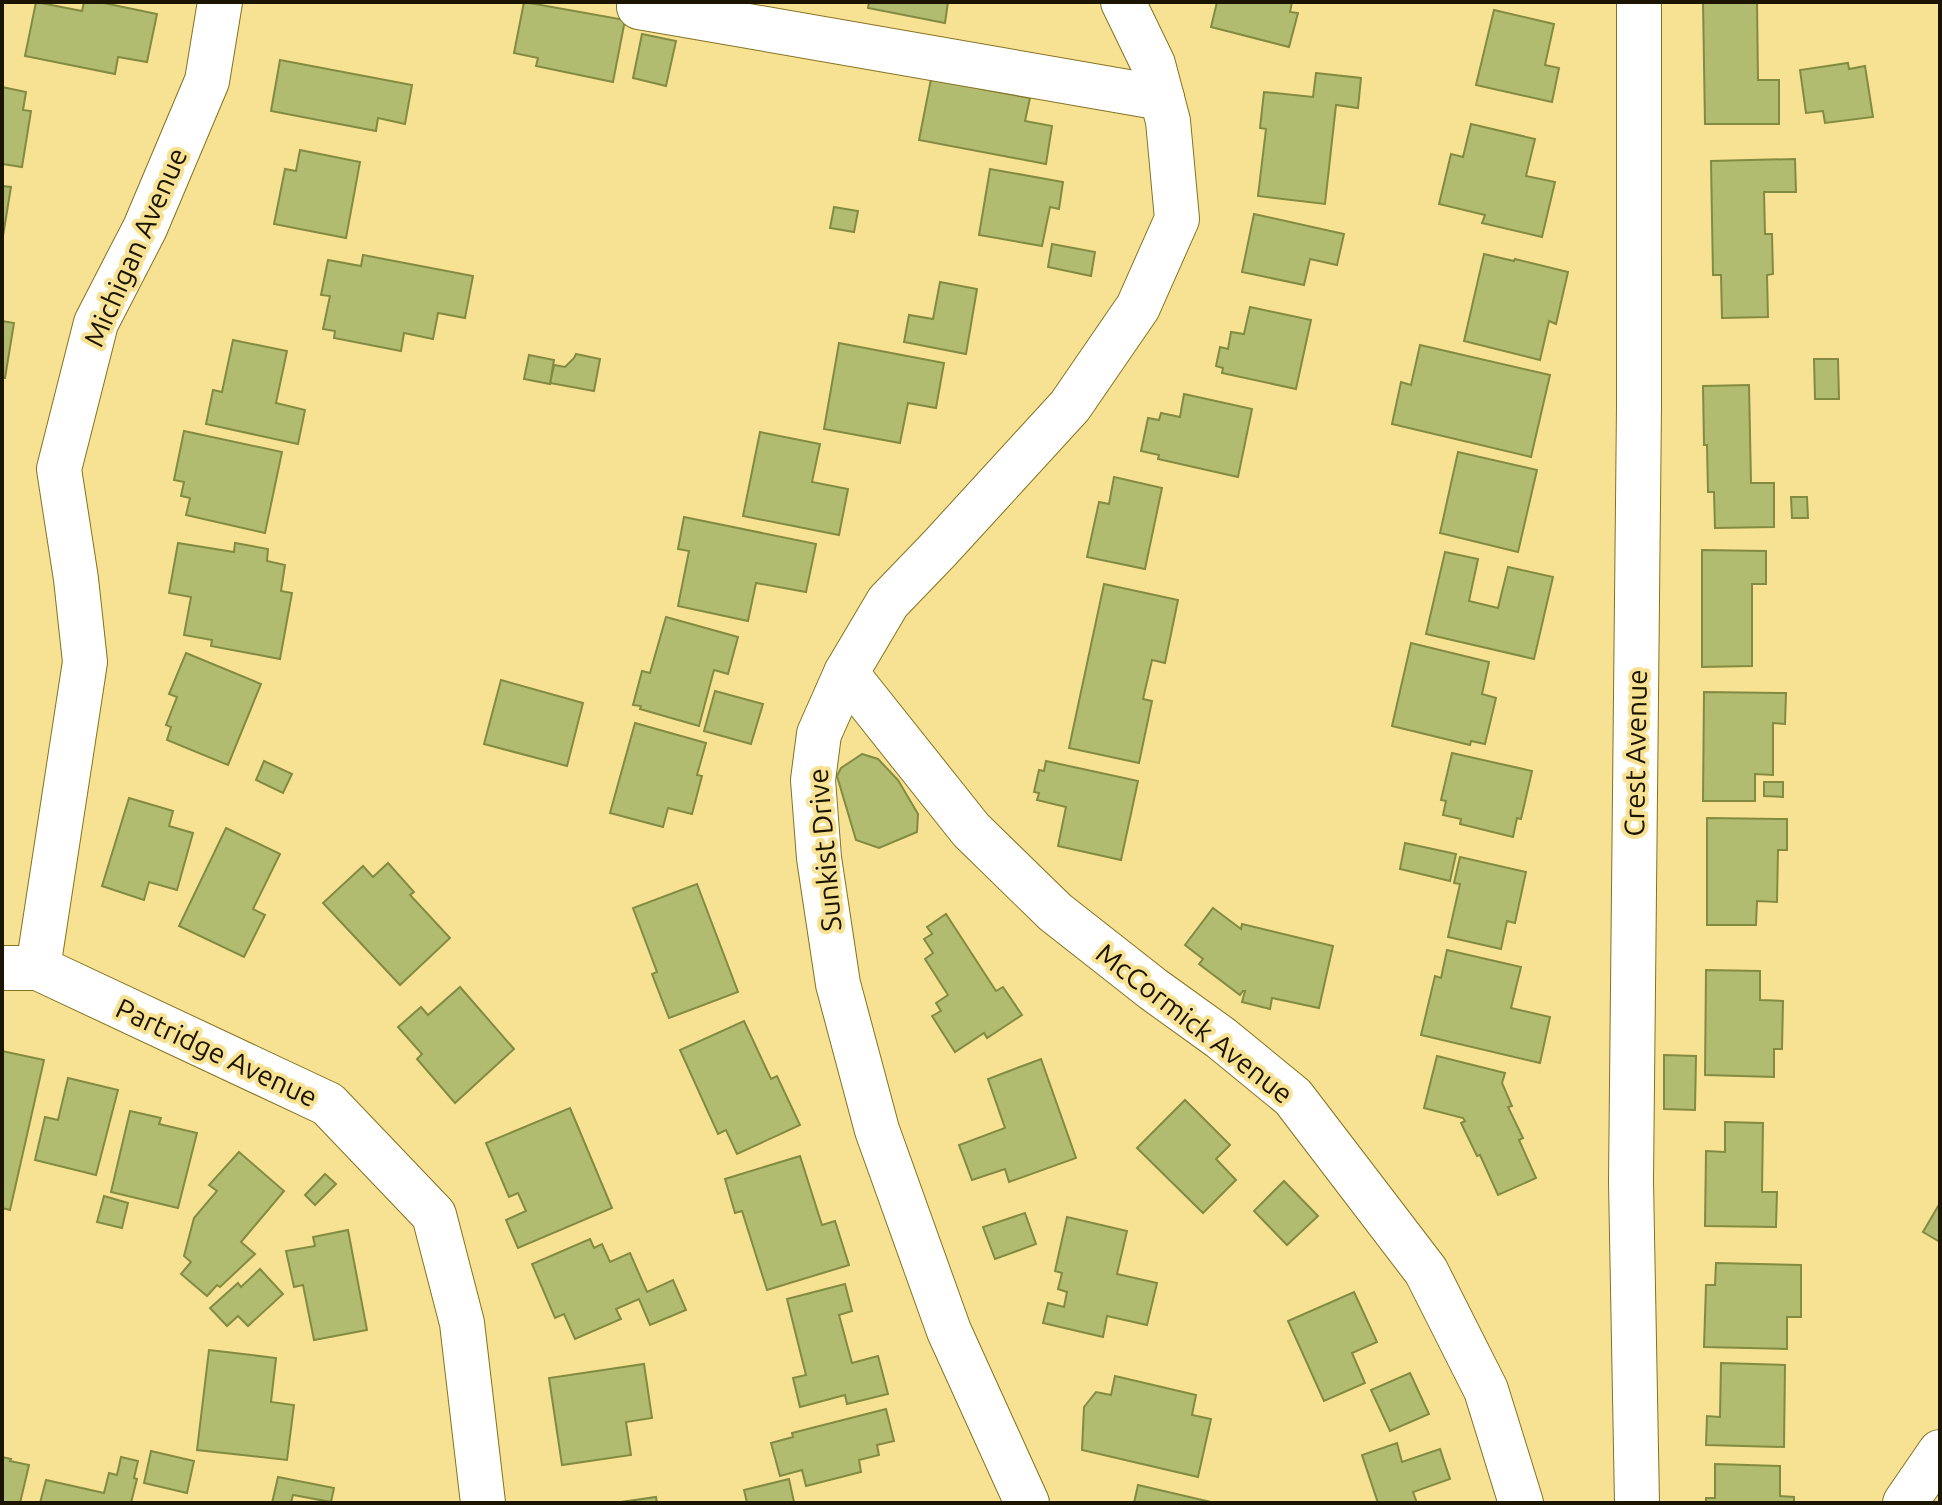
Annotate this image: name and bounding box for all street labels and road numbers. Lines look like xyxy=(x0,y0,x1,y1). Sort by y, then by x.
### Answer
street label: Michigan Avenue xyxy=(77,143,193,351)
street label: Crest Avenue xyxy=(1618,669,1652,837)
street label: Sunkist Drive xyxy=(801,767,847,933)
street label: McCormick Avenue xyxy=(1091,937,1299,1109)
street label: Partridge Avenue xyxy=(111,992,323,1112)

